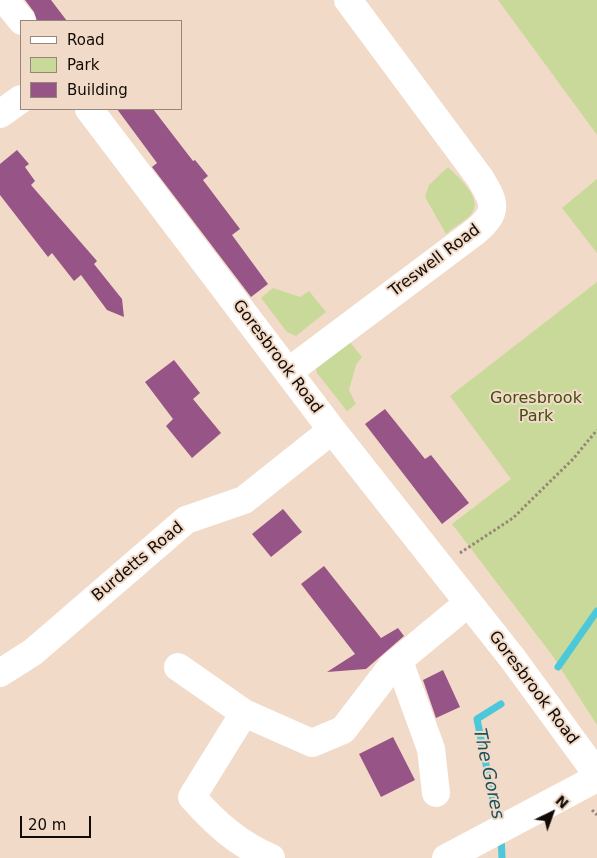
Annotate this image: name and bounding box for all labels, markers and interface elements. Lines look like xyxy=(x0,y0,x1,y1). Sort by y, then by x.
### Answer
legend xyxy=(20,20,182,110)
text: Road xyxy=(67,31,105,49)
text: Park xyxy=(67,56,99,74)
text: Building xyxy=(67,81,128,99)
street label: Treswell Road xyxy=(386,221,484,301)
street label: Goresbrook Road xyxy=(228,296,326,418)
park label: Goresbrook Park xyxy=(490,389,582,427)
street label: Burdetts Road xyxy=(88,518,188,606)
street label: Goresbrook Road xyxy=(484,627,582,749)
water label: The Gores xyxy=(468,727,508,821)
north arrow xyxy=(527,788,577,838)
text: N xyxy=(552,792,572,812)
scale bar xyxy=(22,806,94,838)
text: 20 m xyxy=(28,816,66,834)

